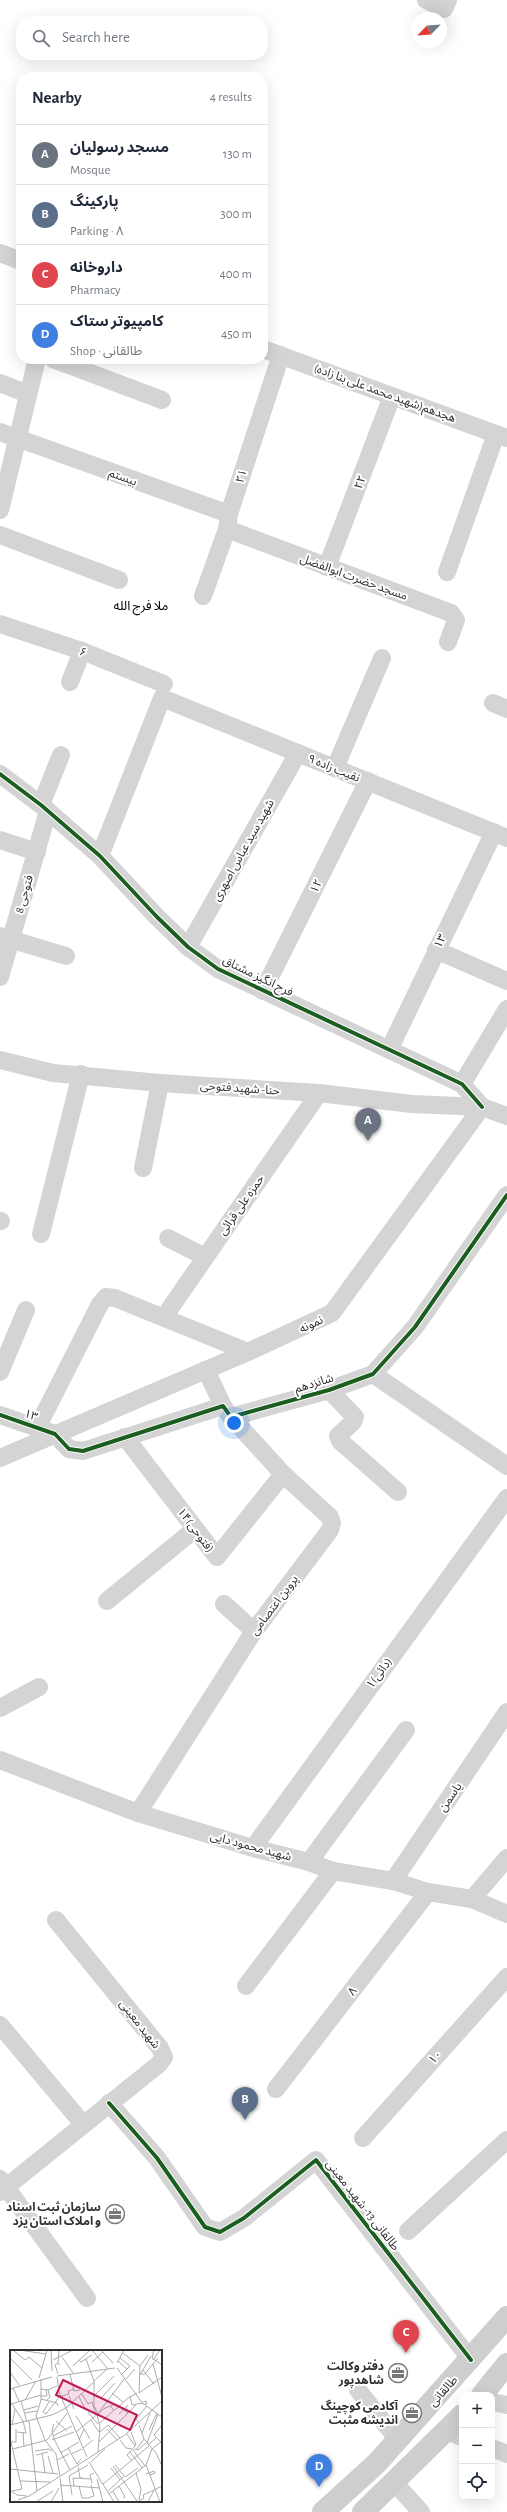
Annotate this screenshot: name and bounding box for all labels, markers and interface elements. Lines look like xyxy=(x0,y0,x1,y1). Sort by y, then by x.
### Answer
north arrow xyxy=(411,12,447,48)
search box xyxy=(16,16,268,60)
icon: search xyxy=(30,27,52,49)
text: Search here xyxy=(62,30,130,45)
text: Nearby xyxy=(32,89,82,106)
text: 4 results xyxy=(210,91,252,104)
text: مسجد رسولیان xyxy=(70,140,169,155)
text: A xyxy=(41,148,49,161)
text: 130 m xyxy=(223,148,252,161)
text: Mosque xyxy=(70,164,110,177)
text: پارکینگ xyxy=(70,194,119,209)
text: B xyxy=(41,208,49,221)
text: 300 m xyxy=(220,208,252,221)
text: Parking · ۸ xyxy=(70,225,123,238)
text: داروخانه xyxy=(70,260,123,275)
text: C xyxy=(42,268,48,281)
text: 400 m xyxy=(219,268,252,281)
text: Pharmacy xyxy=(70,284,121,297)
text: کامپیوتر ستاک xyxy=(70,314,164,329)
text: D xyxy=(41,328,49,341)
text: 450 m xyxy=(221,328,252,341)
text: Shop · طالقانی xyxy=(70,345,142,358)
street label: هجدهم(شهید محمد علی بنا زاده) xyxy=(311,362,458,427)
street label: بیستم xyxy=(106,466,139,490)
street label: ۲۱ xyxy=(233,468,249,484)
street label: ۲۲ xyxy=(352,473,368,491)
street label: مسجد حضرت ابوالفضل xyxy=(298,552,409,603)
district label: ملا فرج الله xyxy=(114,599,169,616)
street label: ۶ xyxy=(78,645,88,659)
street label: نقیب زاده ۹ xyxy=(306,752,362,785)
street label: شهید سید عباس اصهری xyxy=(210,797,277,903)
street label: فتوحی 8 xyxy=(13,874,36,915)
street label: ۱۲ xyxy=(308,877,324,895)
street label: ۱۳ xyxy=(432,932,448,950)
street label: فرح انگیز مشتاق xyxy=(219,954,295,1001)
street label: حنا- شهید فتوحی xyxy=(200,1079,280,1098)
pin: A xyxy=(355,1108,381,1141)
street label: حمزه علی قرائی xyxy=(216,1173,267,1238)
street label: نمونه xyxy=(297,1313,325,1336)
street label: شانزدهم xyxy=(293,1371,336,1397)
street label: ۱۳ xyxy=(23,1407,40,1423)
your location xyxy=(224,1413,244,1433)
street label: ۱۴(فتوحی) xyxy=(175,1506,217,1555)
street label: پروین اعتصامی xyxy=(248,1573,302,1638)
street label: ۱(دائی) xyxy=(364,1655,395,1691)
street label: یاسمن xyxy=(436,1780,465,1814)
street label: شهید محمود دایی xyxy=(209,1829,293,1864)
street label: ۸ xyxy=(345,1984,359,1997)
street label: شهید معینی xyxy=(116,1997,163,2051)
street label: ۱۰ xyxy=(426,2048,444,2066)
pin: B xyxy=(232,2087,258,2120)
street label: طالقانی 13- شهید معینی xyxy=(323,2157,402,2253)
place label: سازمان ثبت اسناد و املاک استان یزد xyxy=(6,2201,101,2228)
office icon: سازمان ثبت اسناد و املاک استان یزد xyxy=(104,2203,126,2225)
pin: C xyxy=(393,2320,419,2353)
inset map xyxy=(10,2350,162,2502)
place label: دفتر وکالت شاهدپور xyxy=(327,2359,384,2389)
office icon: دفتر وکالت شاهدپور xyxy=(387,2362,409,2384)
street label: طالقانی xyxy=(426,2374,460,2409)
map controls xyxy=(459,2392,495,2500)
button: + xyxy=(459,2392,495,2428)
place label: آکادمی کوچینگ اندیشه مثبت xyxy=(321,2399,399,2427)
office icon: آکادمی کوچینگ اندیشه مثبت xyxy=(401,2402,423,2424)
button: − xyxy=(459,2428,495,2464)
pin: D xyxy=(306,2454,332,2487)
button: locate xyxy=(459,2464,495,2500)

